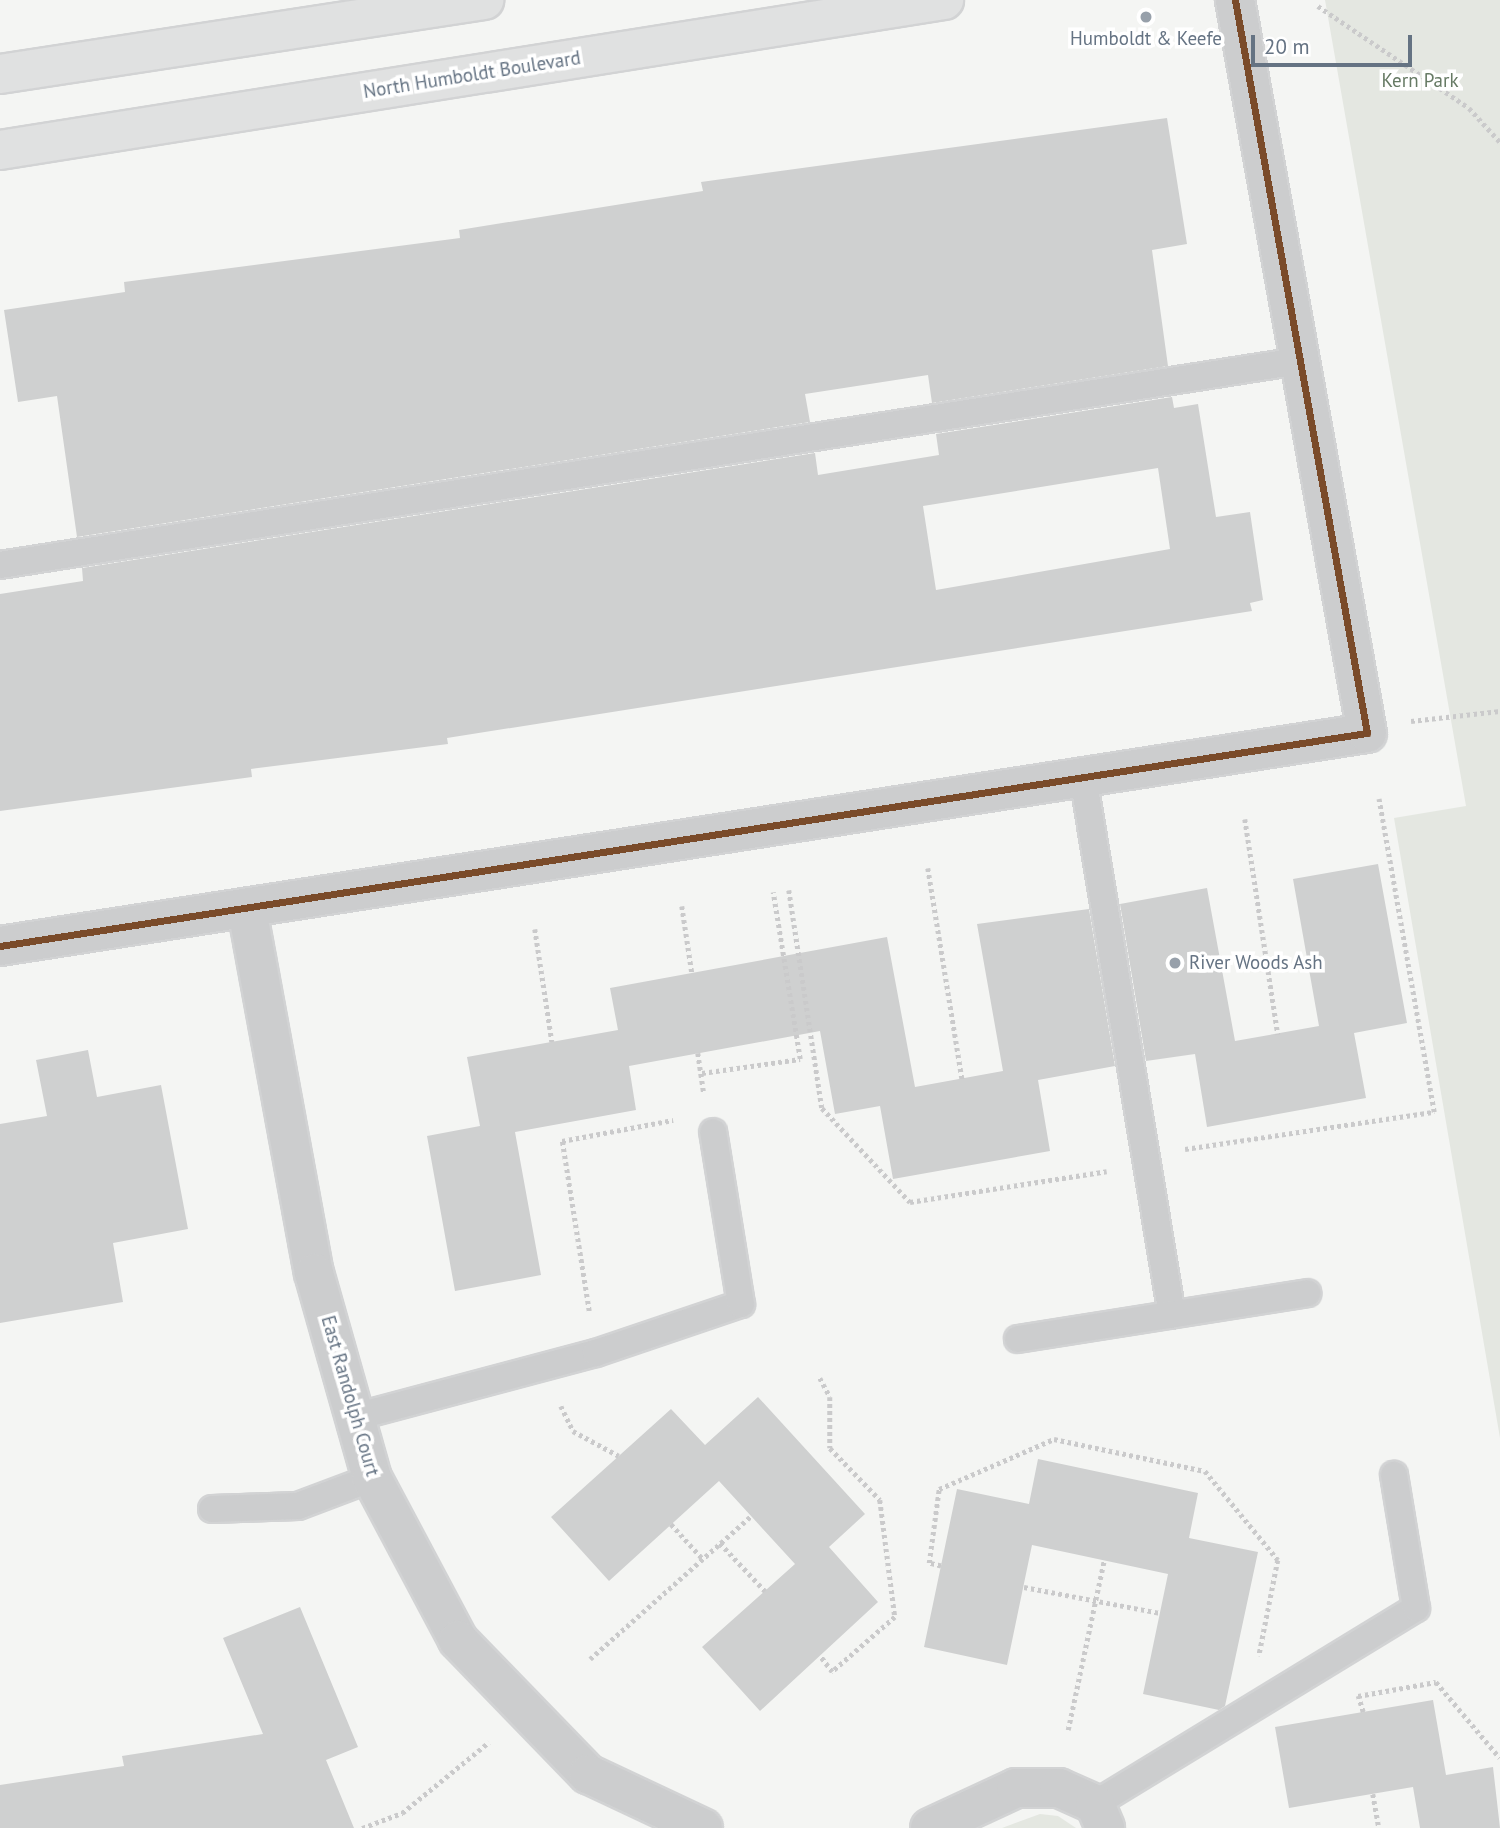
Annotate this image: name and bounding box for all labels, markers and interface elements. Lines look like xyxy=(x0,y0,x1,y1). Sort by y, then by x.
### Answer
marker: Humboldt & Keefe xyxy=(1138,9,1154,25)
scale bar xyxy=(1255,21,1416,65)
place label: Humboldt & Keefe xyxy=(1070,28,1222,50)
text: 20 m xyxy=(1264,33,1310,60)
street label: North Humboldt Boulevard xyxy=(362,47,582,103)
park label: Kern Park xyxy=(1381,70,1459,92)
place label: River Woods Ash xyxy=(1189,952,1324,974)
marker: River Woods Ash xyxy=(1167,955,1183,971)
street label: East Randolph Court xyxy=(316,1313,384,1479)

